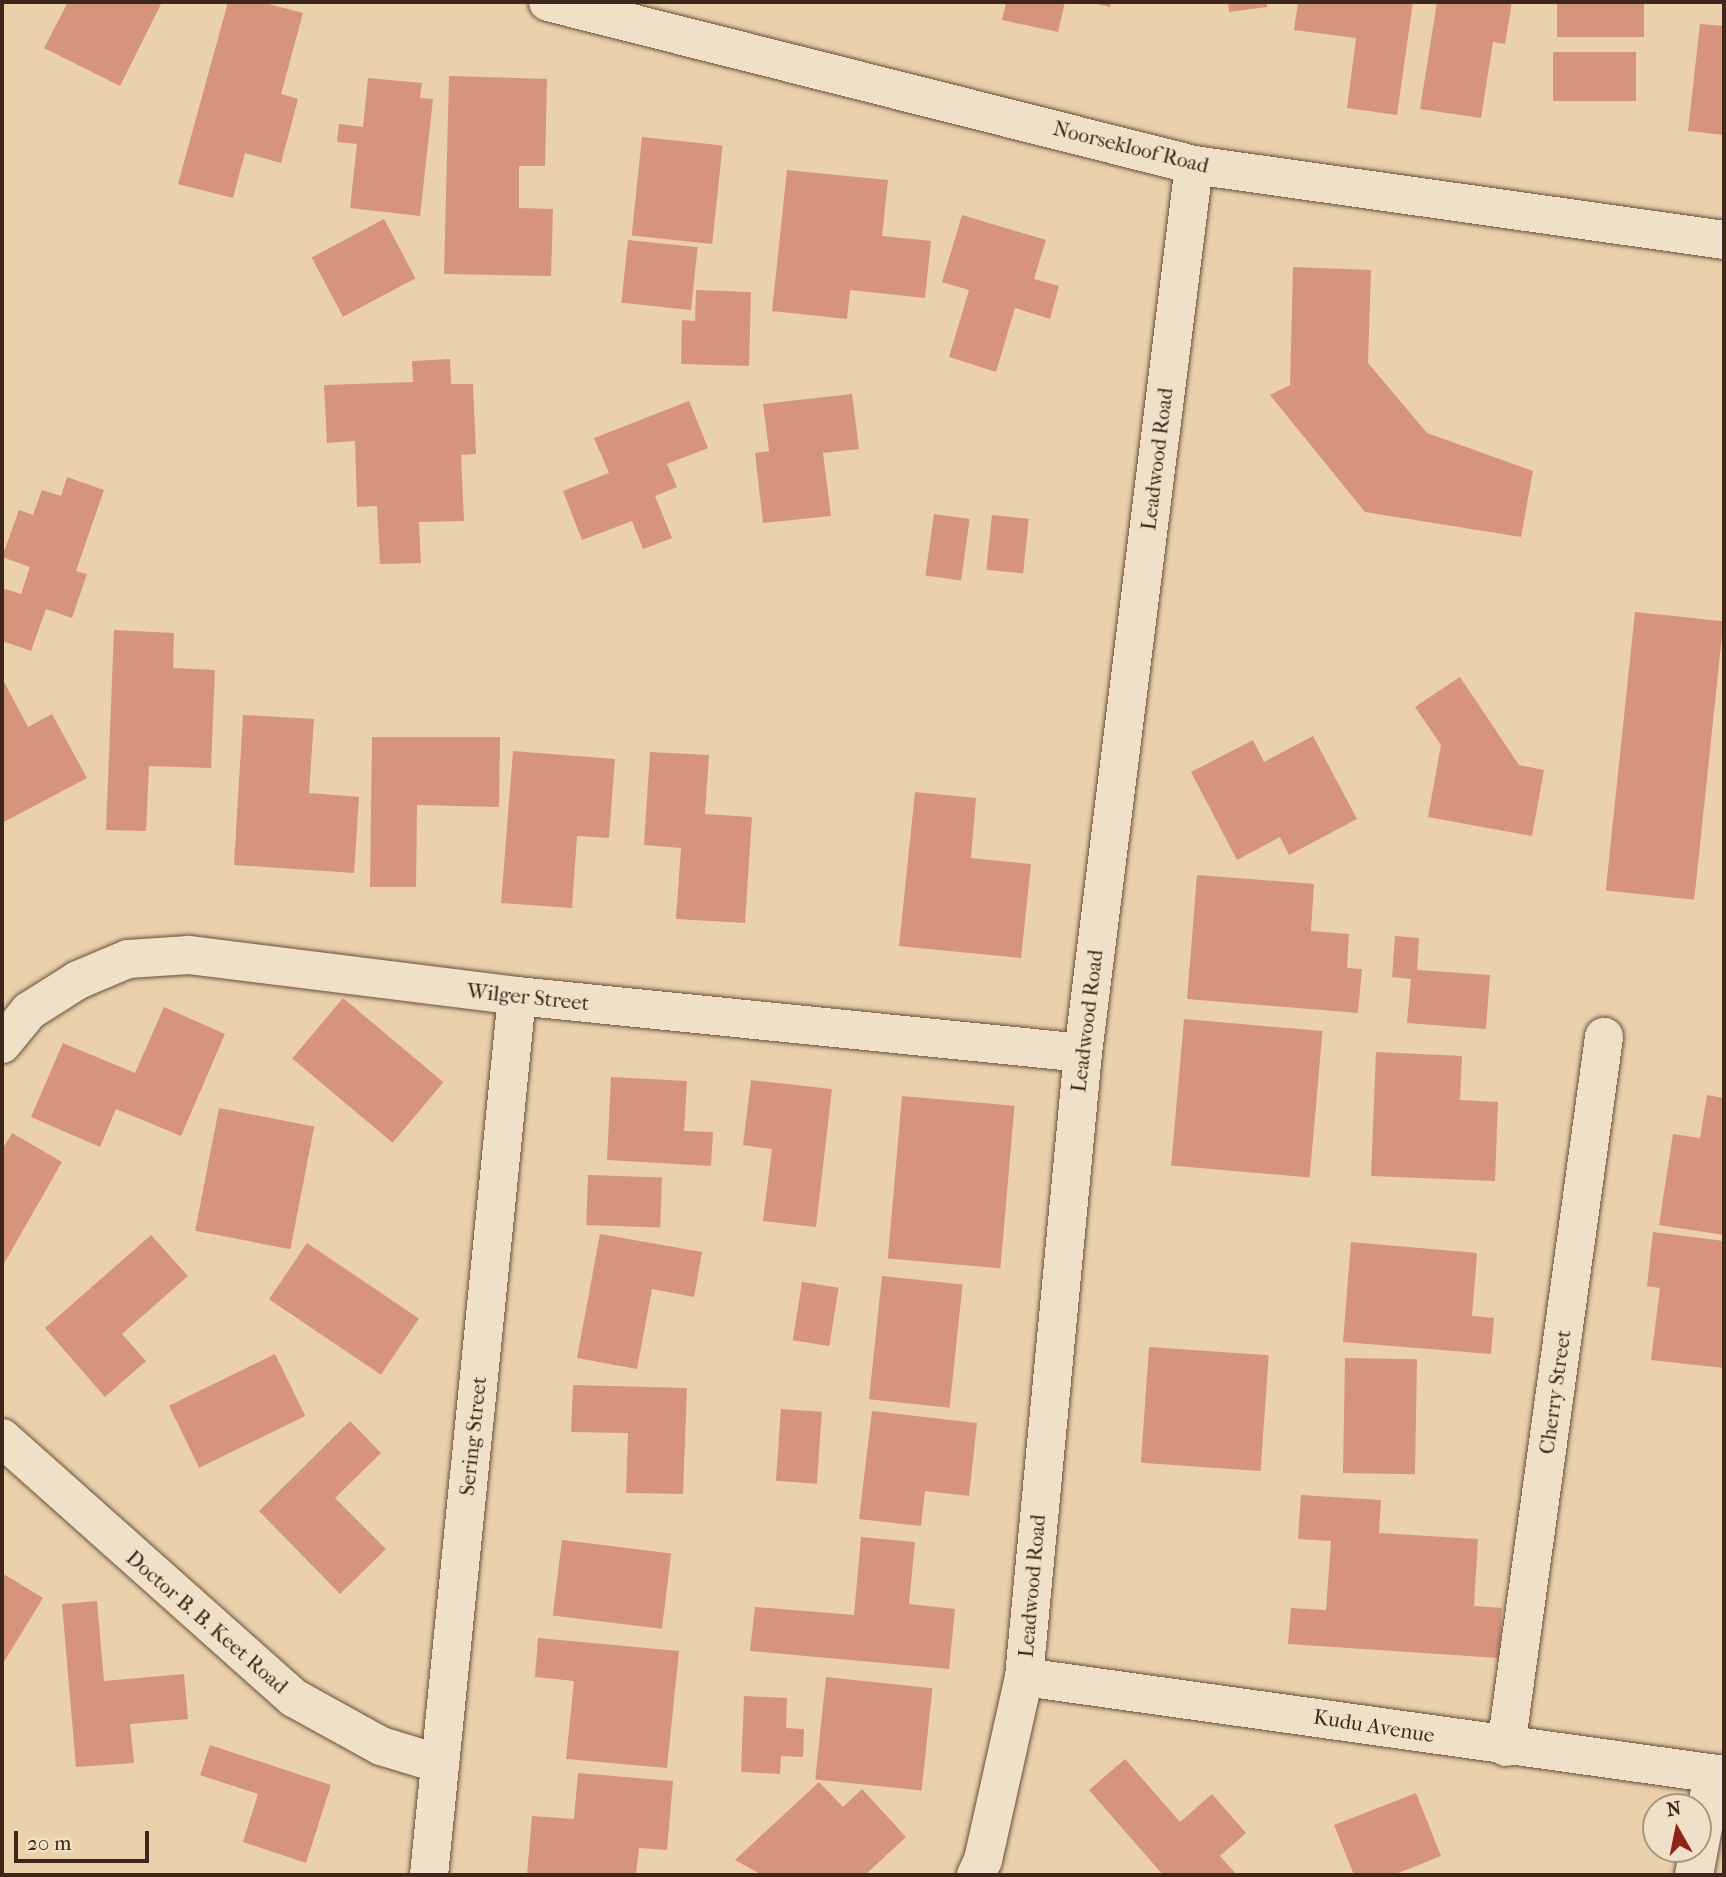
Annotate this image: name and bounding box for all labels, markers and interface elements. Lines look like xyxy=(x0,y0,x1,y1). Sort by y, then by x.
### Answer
street label: Noorsekloof Road xyxy=(1051,115,1211,179)
street label: Leadwood Road xyxy=(1136,386,1178,532)
street label: Leadwood Road xyxy=(1066,948,1108,1094)
street label: Wilger Street xyxy=(466,978,590,1016)
street label: Cherry Street xyxy=(1534,1328,1576,1456)
street label: Sering Street xyxy=(454,1375,492,1497)
street label: Leadwood Road xyxy=(1013,1514,1051,1658)
street label: Doctor B. B. Keet Road xyxy=(121,1545,293,1699)
street label: Kudu Avenue xyxy=(1312,1704,1436,1748)
north arrow xyxy=(1642,1793,1712,1863)
text: N xyxy=(1665,1797,1683,1821)
scale bar xyxy=(18,1818,152,1862)
text: 20 m xyxy=(27,1831,71,1855)

